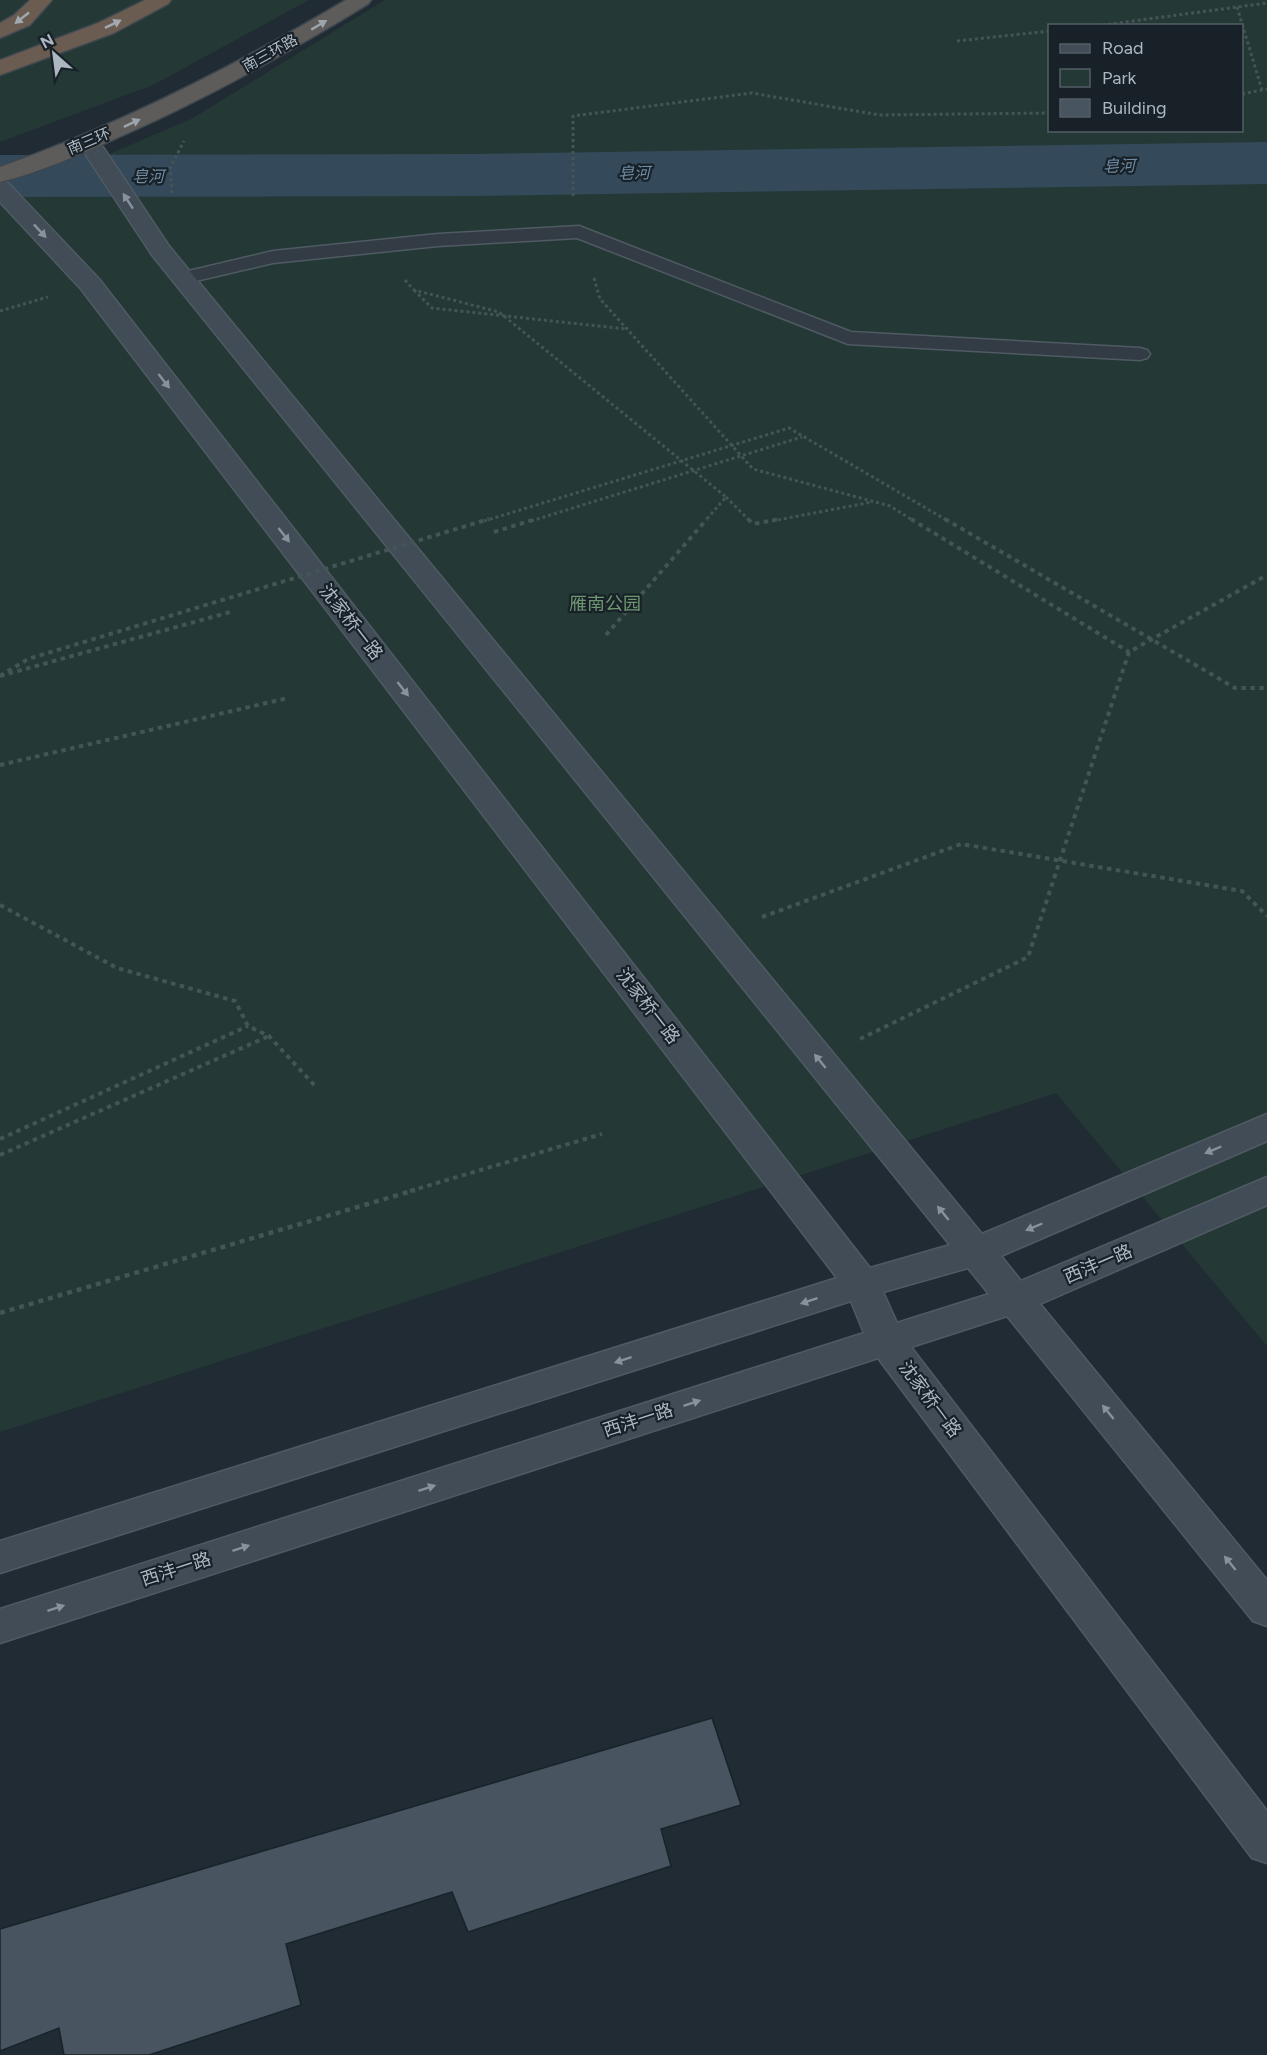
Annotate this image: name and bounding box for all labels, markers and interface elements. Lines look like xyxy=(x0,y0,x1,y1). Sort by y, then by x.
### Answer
one-way arrow xyxy=(15,11,30,23)
one-way arrow xyxy=(105,19,122,29)
one-way arrow xyxy=(311,20,328,30)
north arrow xyxy=(24,24,84,84)
legend xyxy=(1048,24,1243,132)
text: N xyxy=(37,30,57,52)
street label: 南三环路 xyxy=(239,31,301,75)
text: Road xyxy=(1102,37,1143,59)
text: Park xyxy=(1102,67,1137,89)
text: Building xyxy=(1102,97,1167,119)
one-way arrow xyxy=(124,118,141,127)
street label: 南三环 xyxy=(65,124,113,158)
water label: 皂河 xyxy=(1103,156,1138,176)
water label: 皂河 xyxy=(618,163,653,183)
water label: 皂河 xyxy=(132,167,167,186)
one-way arrow xyxy=(122,194,134,210)
one-way arrow xyxy=(33,223,46,238)
one-way arrow xyxy=(158,373,171,389)
one-way arrow xyxy=(277,528,289,543)
street label: 沈家桥一路 xyxy=(315,580,387,664)
park label: 雁南公园 xyxy=(569,593,641,615)
one-way arrow xyxy=(397,681,409,697)
street label: 沈家桥一路 xyxy=(612,964,684,1048)
one-way arrow xyxy=(814,1053,827,1069)
one-way arrow xyxy=(1204,1145,1222,1155)
one-way arrow xyxy=(938,1205,950,1220)
one-way arrow xyxy=(1025,1223,1043,1232)
street label: 西沣一路 xyxy=(1061,1240,1135,1288)
one-way arrow xyxy=(800,1297,818,1306)
one-way arrow xyxy=(614,1356,632,1365)
street label: 沈家桥一路 xyxy=(894,1356,966,1442)
street label: 西沣一路 xyxy=(600,1398,676,1442)
one-way arrow xyxy=(683,1398,701,1407)
one-way arrow xyxy=(1102,1404,1114,1419)
one-way arrow xyxy=(418,1483,436,1493)
one-way arrow xyxy=(232,1543,250,1552)
street label: 西沣一路 xyxy=(138,1547,214,1591)
one-way arrow xyxy=(1224,1555,1237,1571)
one-way arrow xyxy=(47,1603,65,1612)

